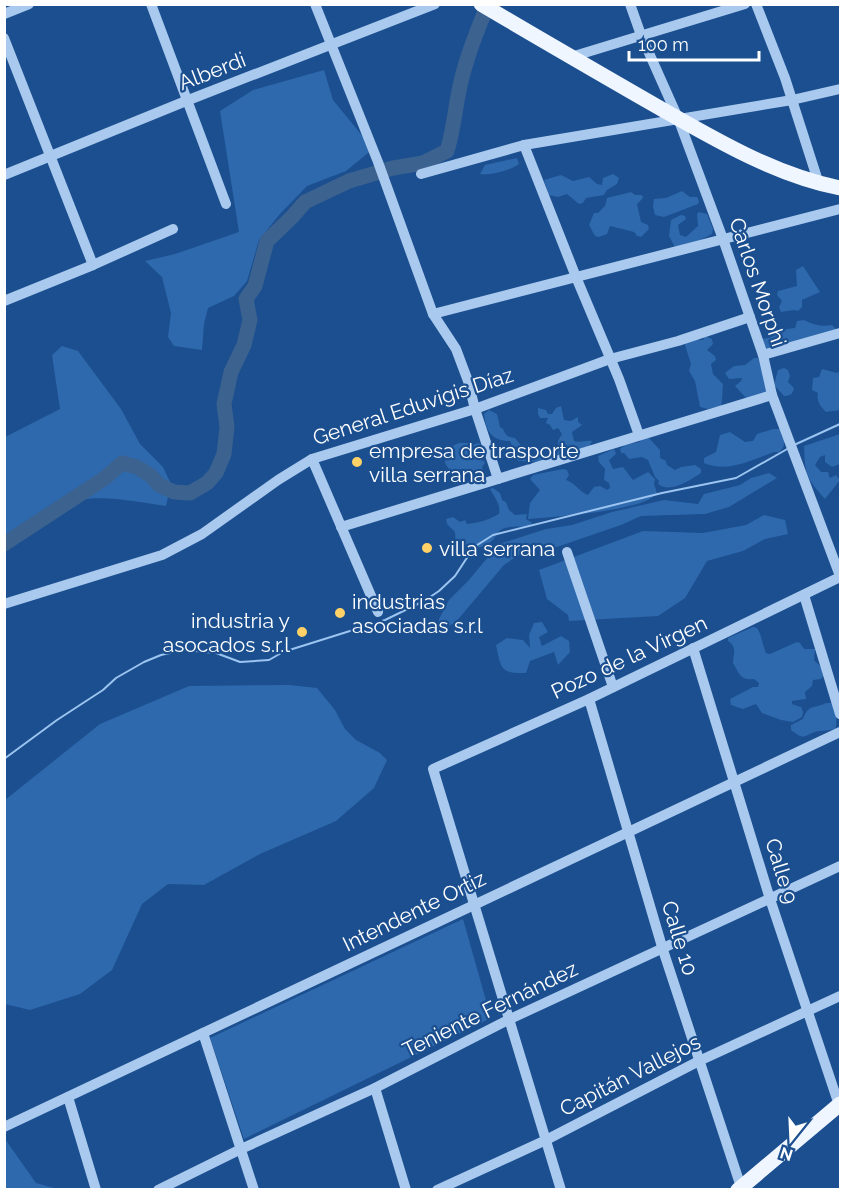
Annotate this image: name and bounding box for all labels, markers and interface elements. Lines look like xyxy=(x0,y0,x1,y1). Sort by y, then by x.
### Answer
scale bar xyxy=(629,24,760,62)
text: 100 m xyxy=(638,34,689,55)
street label: Alberdi xyxy=(175,47,249,95)
street label: Carlos Morphi xyxy=(724,214,792,350)
street label: General Eduvigis Díaz xyxy=(310,362,516,450)
place label: empresa de trasporte villa serrana xyxy=(369,438,579,487)
marker: empresa de trasporte villa serrana xyxy=(350,455,364,469)
place label: villa serrana xyxy=(439,536,555,561)
marker: villa serrana xyxy=(420,541,434,555)
place label: industrias asociadas s.r.l xyxy=(352,589,483,638)
marker: industrias asociadas s.r.l xyxy=(333,606,347,620)
place label: industria y asocados s.r.l xyxy=(163,608,290,657)
street label: Pozo de la Virgen xyxy=(547,610,711,704)
marker: industria y asocados s.r.l xyxy=(295,625,309,639)
street label: Calle 9 xyxy=(760,835,804,907)
street label: Intendente Ortiz xyxy=(338,866,490,956)
street label: Calle 10 xyxy=(657,898,703,978)
street label: Teniente Fernández xyxy=(398,956,582,1062)
street label: Capitán Vallejos xyxy=(556,1029,704,1121)
north arrow xyxy=(761,1110,821,1170)
text: N xyxy=(778,1143,795,1165)

